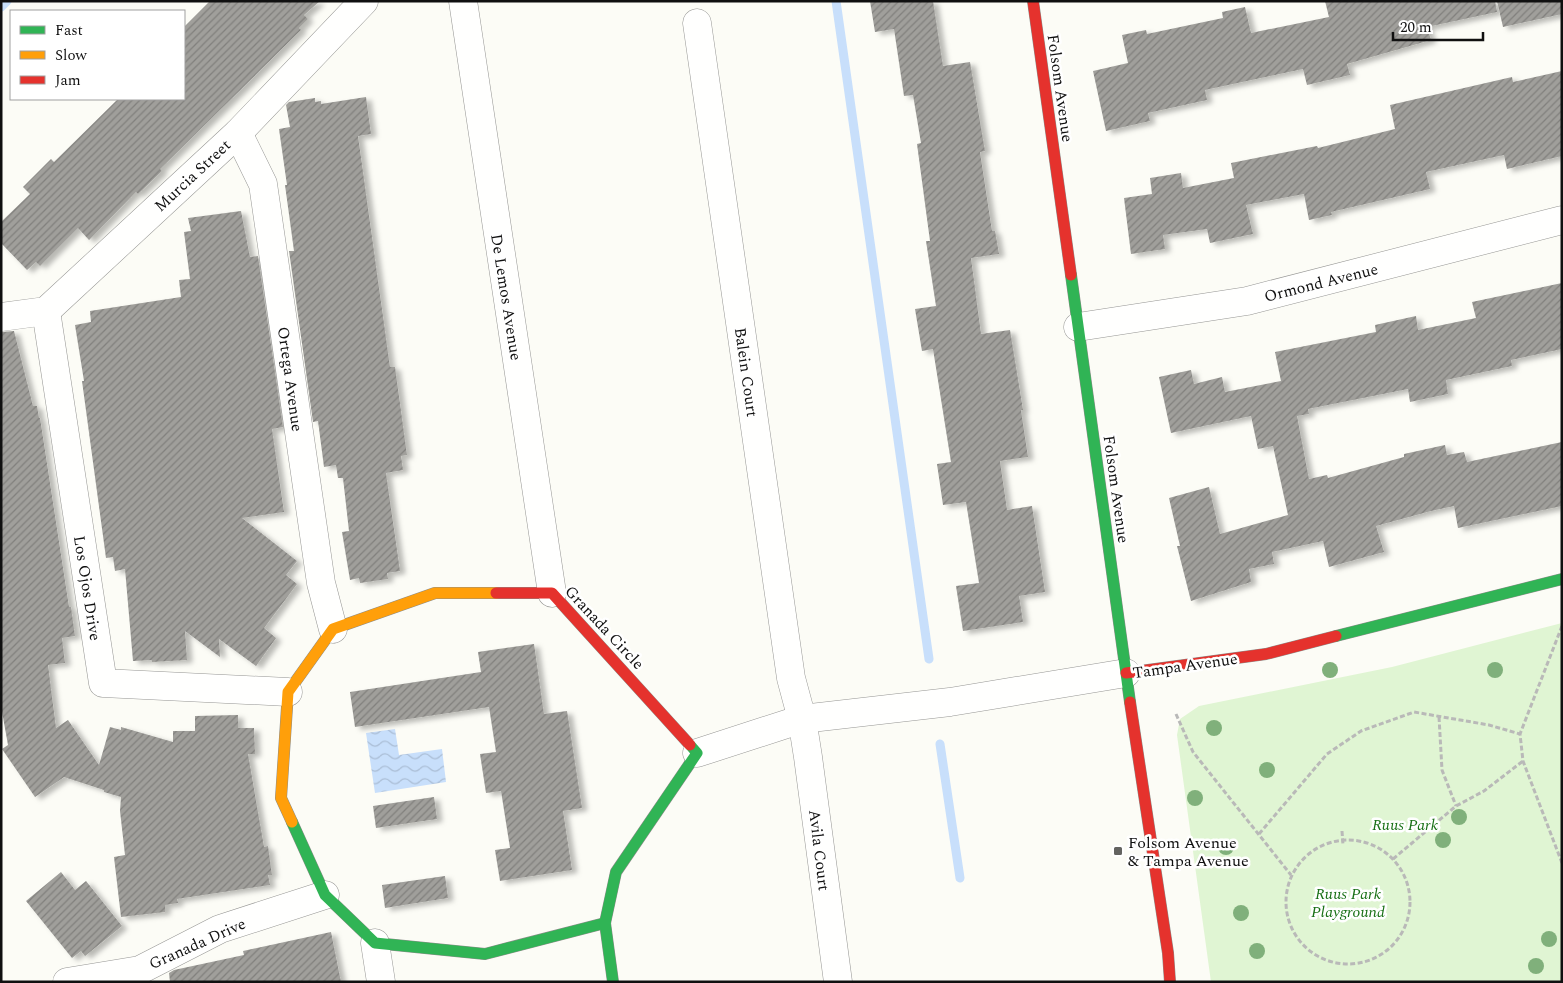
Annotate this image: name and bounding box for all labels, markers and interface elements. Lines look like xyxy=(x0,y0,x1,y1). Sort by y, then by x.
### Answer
legend xyxy=(10,10,185,100)
scale bar xyxy=(1393,10,1483,42)
text: 20 m xyxy=(1400,16,1432,39)
text: Fast xyxy=(55,19,83,42)
street label: Folsom Avenue xyxy=(1041,33,1079,144)
text: Slow xyxy=(55,44,87,67)
text: Jam xyxy=(55,69,81,92)
street label: Murcia Street xyxy=(149,134,237,218)
street label: De Lemos Avenue xyxy=(484,232,528,362)
street label: Ormond Avenue xyxy=(1262,257,1381,309)
street label: Ortega Avenue xyxy=(271,325,309,433)
street label: Balein Court xyxy=(728,326,764,419)
street label: Folsom Avenue xyxy=(1097,434,1135,545)
street label: Los Ojos Drive xyxy=(67,534,107,643)
street label: Granada Circle xyxy=(559,580,650,675)
street label: Tampa Avenue xyxy=(1131,647,1239,685)
street label: Avila Court xyxy=(802,808,836,893)
park label: Ruus Park xyxy=(1372,813,1439,837)
place label: Folsom Avenue & Tampa Avenue xyxy=(1128,831,1249,873)
marker: Folsom Avenue & Tampa Avenue xyxy=(1112,845,1124,857)
park label: Ruus Park Playground xyxy=(1311,882,1385,924)
street label: Granada Drive xyxy=(145,912,250,976)

